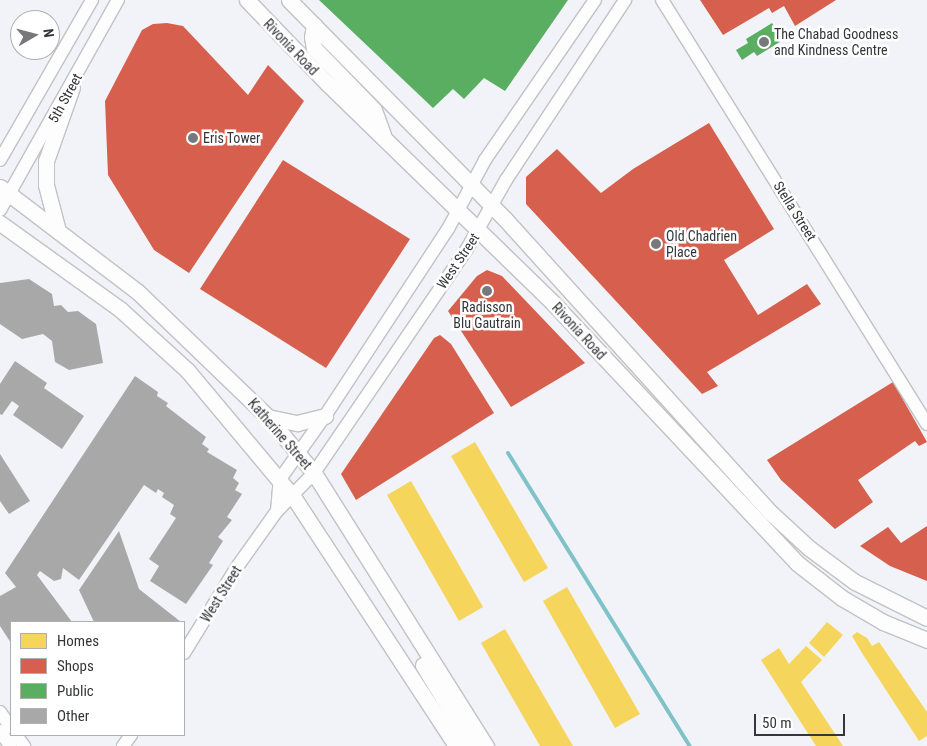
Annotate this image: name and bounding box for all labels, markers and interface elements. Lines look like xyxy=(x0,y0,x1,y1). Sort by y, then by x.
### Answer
north arrow xyxy=(10,10,60,60)
street label: Rivonia Road xyxy=(260,15,322,79)
place label: The Chabad Goodness and Kindness Centre xyxy=(774,26,898,58)
text: N xyxy=(40,28,57,38)
marker: The Chabad Goodness and Kindness Centre xyxy=(758,36,770,48)
street label: 5th Street xyxy=(45,70,85,126)
place label: Eris Tower xyxy=(203,130,261,146)
marker: Eris Tower xyxy=(187,132,199,144)
street label: Stella Street xyxy=(770,178,820,244)
place label: Old Chadrien Place xyxy=(666,228,737,260)
street label: West Street xyxy=(433,230,483,292)
marker: Old Chadrien Place xyxy=(650,238,662,250)
marker: Radisson Blu Gautrain xyxy=(481,285,493,297)
place label: Radisson Blu Gautrain xyxy=(453,299,521,332)
street label: Rivonia Road xyxy=(548,299,610,363)
street label: Katherine Street xyxy=(245,395,315,473)
street label: West Street xyxy=(197,563,245,625)
legend xyxy=(10,621,185,736)
text: Homes xyxy=(57,632,99,650)
text: Shops xyxy=(57,657,94,675)
text: Public xyxy=(57,682,94,700)
scale bar xyxy=(757,704,848,736)
text: Other xyxy=(57,707,89,725)
text: 50 m xyxy=(762,714,792,732)

